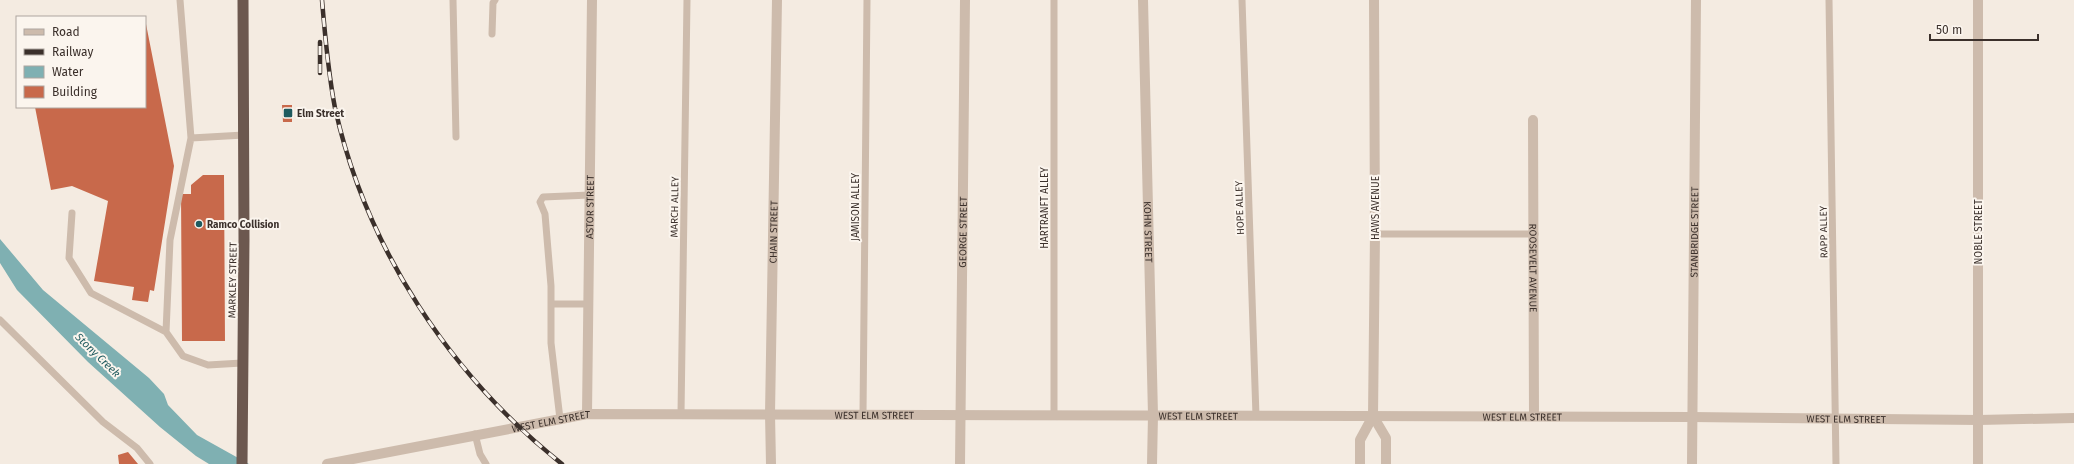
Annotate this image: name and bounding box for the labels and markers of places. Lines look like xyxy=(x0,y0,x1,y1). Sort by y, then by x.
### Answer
marker: Elm Street xyxy=(282,107,294,119)
place label: Elm Street xyxy=(297,108,344,120)
marker: Ramco Collision xyxy=(194,219,204,229)
place label: Ramco Collision xyxy=(207,219,279,231)

